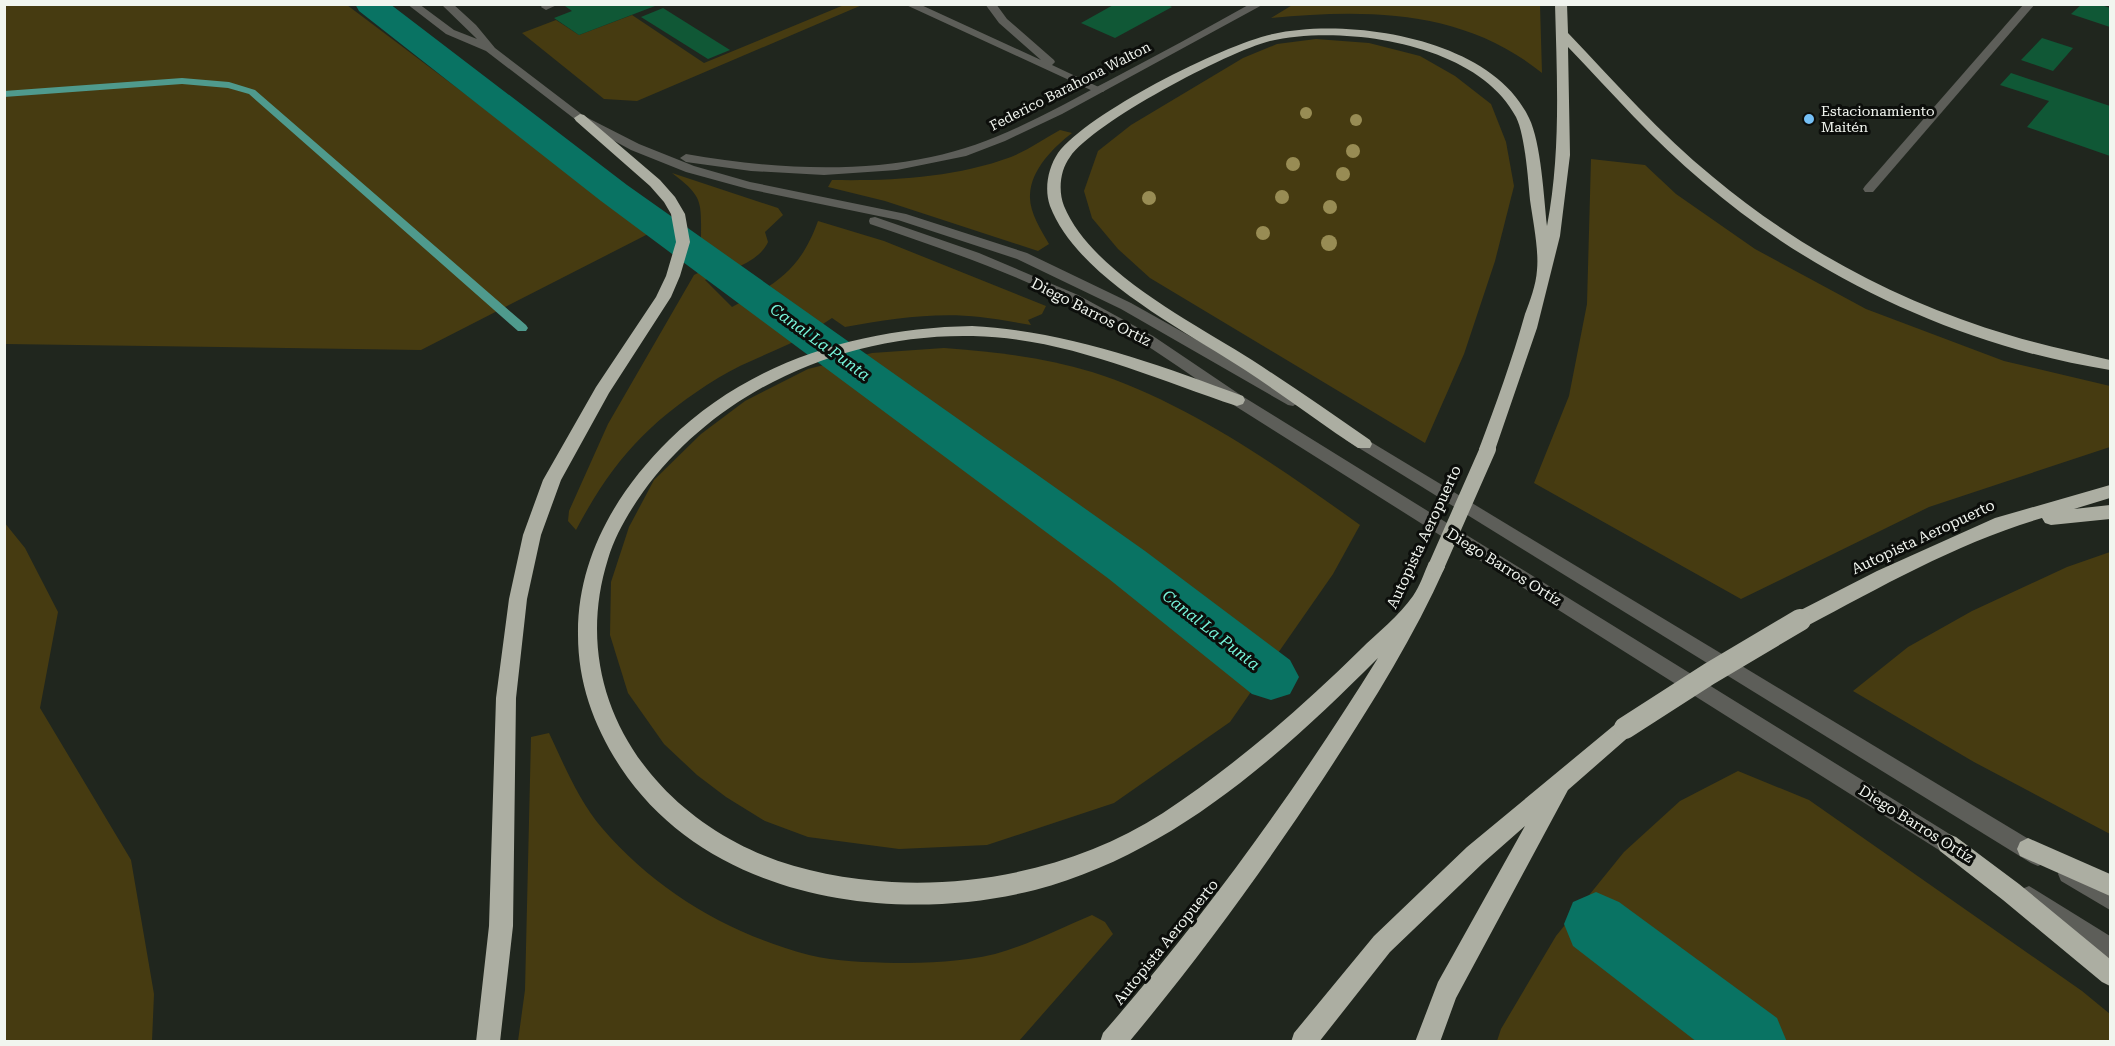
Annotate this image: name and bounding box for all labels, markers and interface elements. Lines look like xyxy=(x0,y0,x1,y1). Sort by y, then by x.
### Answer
street label: Federico Barahona Walton xyxy=(987,38,1153,134)
place label: Estacionamiento Maitén xyxy=(1821,103,1935,135)
marker: Estacionamiento Maitén xyxy=(1802,112,1816,126)
street label: Diego Barros Ortíz xyxy=(1028,274,1154,350)
water label: Canal La Punta xyxy=(766,299,874,385)
street label: Autopista Aeropuerto xyxy=(1383,463,1465,611)
street label: Autopista Aeropuerto xyxy=(1849,496,1997,578)
street label: Diego Barros Ortíz xyxy=(1443,524,1565,610)
water label: Canal La Punta xyxy=(1158,586,1264,674)
street label: Diego Barros Ortíz xyxy=(1855,781,1977,867)
street label: Autopista Aeropuerto xyxy=(1110,876,1222,1008)

